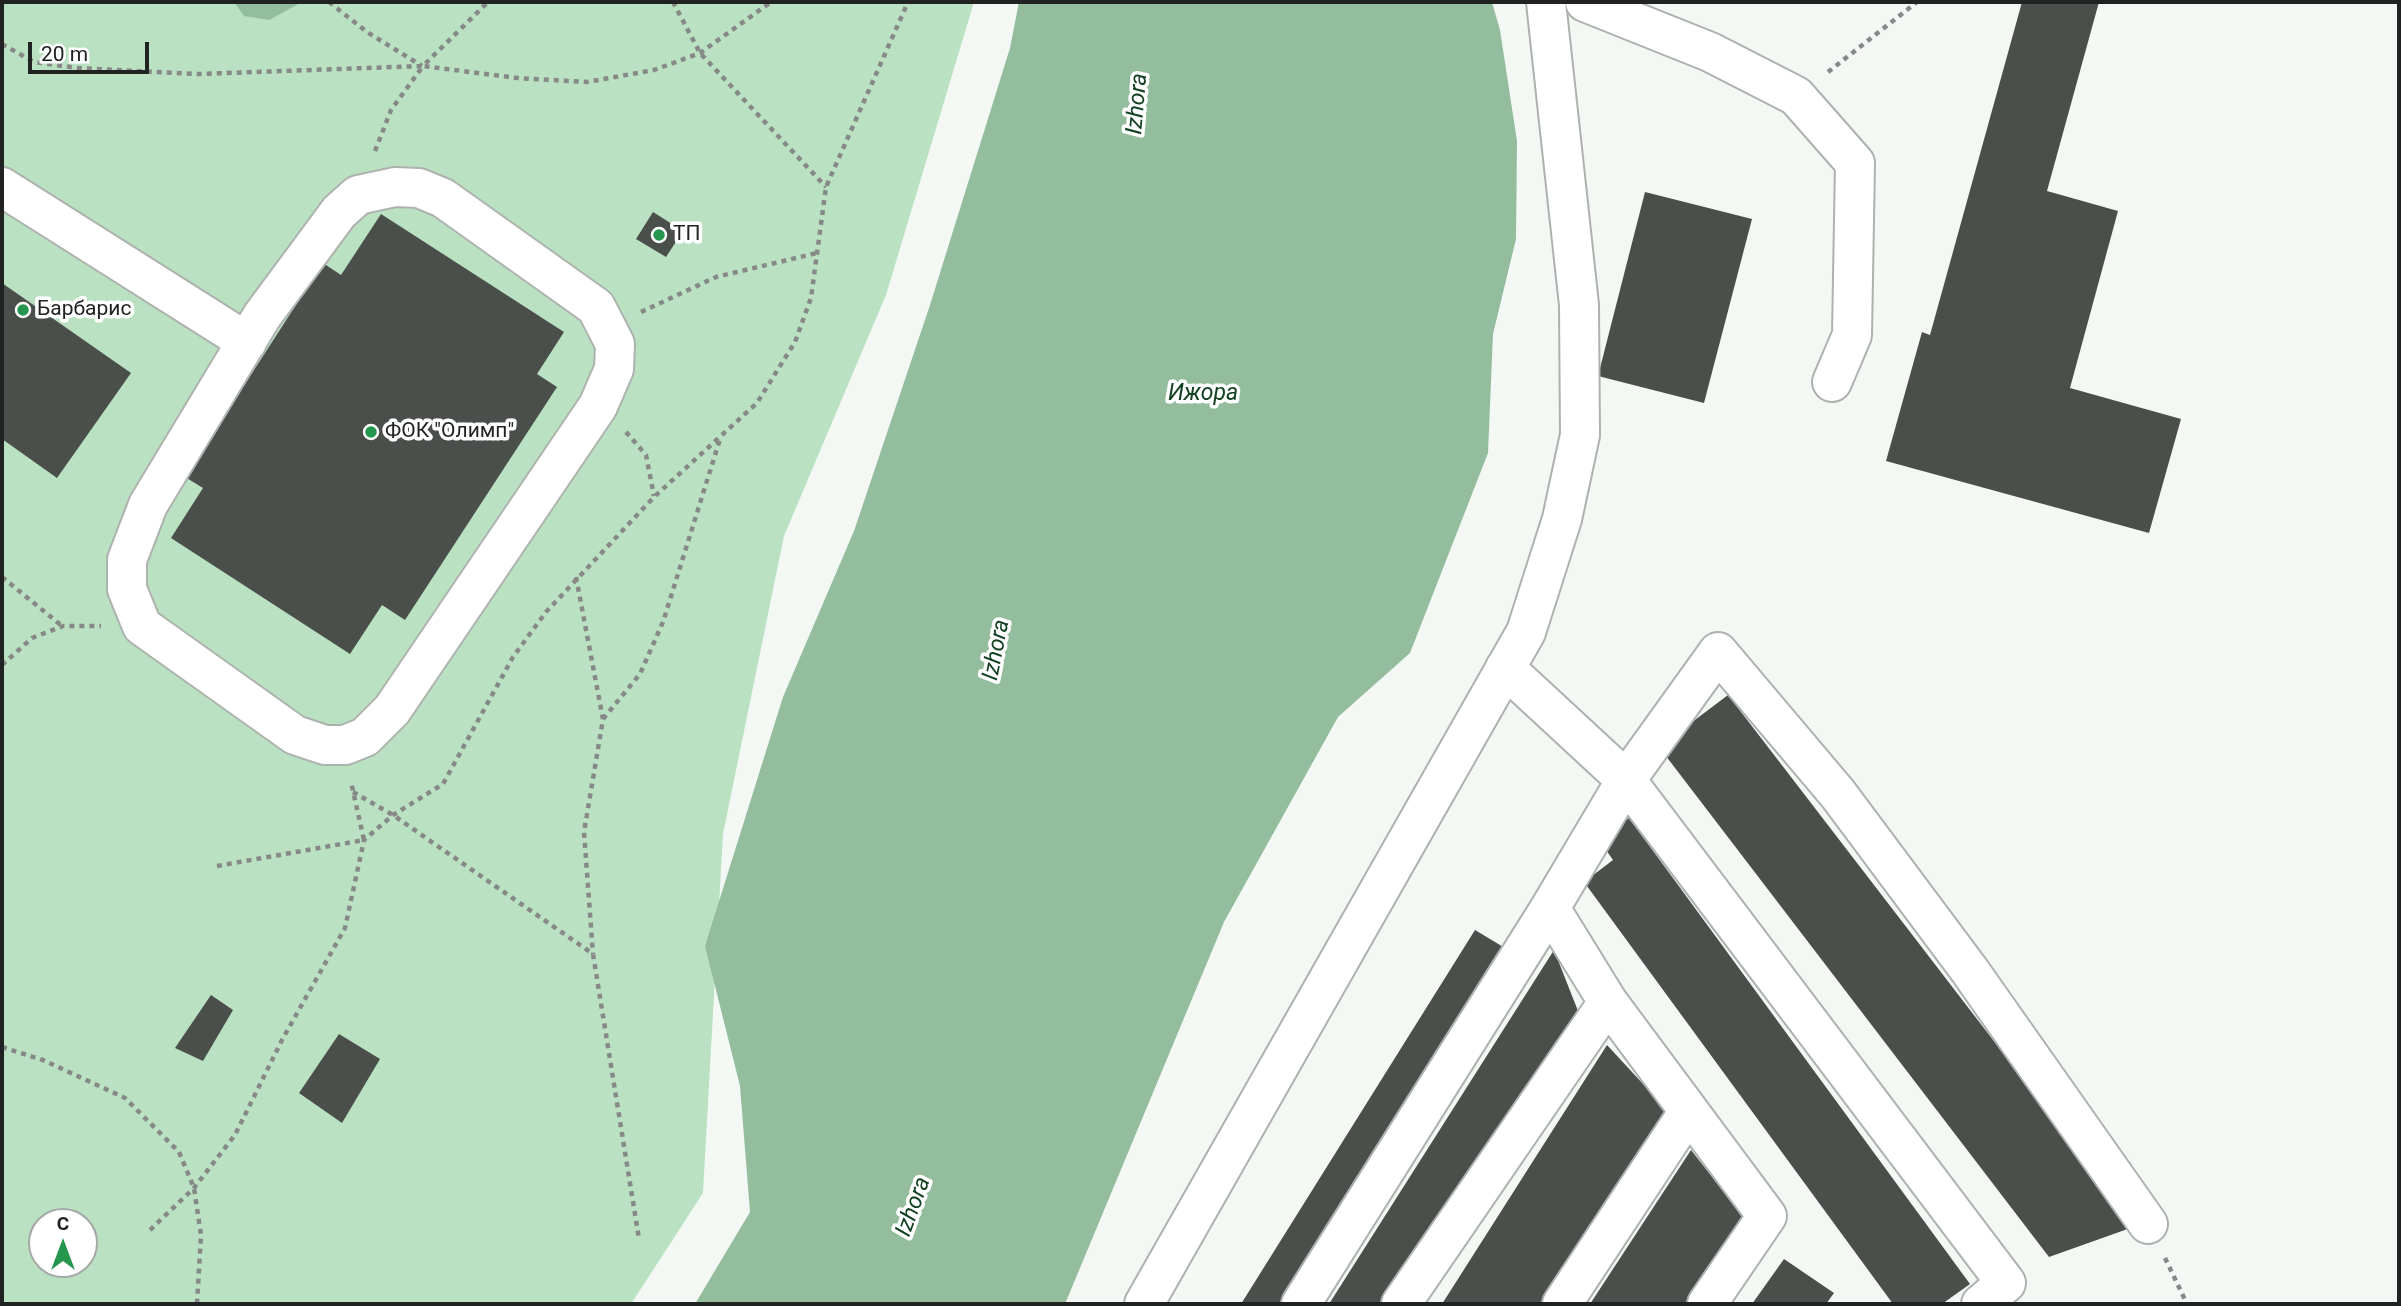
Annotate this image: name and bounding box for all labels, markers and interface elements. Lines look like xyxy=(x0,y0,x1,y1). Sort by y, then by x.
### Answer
scale bar xyxy=(32,28,152,72)
text: 20 m xyxy=(41,42,88,66)
water label: Izhora xyxy=(1122,72,1154,136)
place label: ТП xyxy=(673,222,701,248)
marker: ТП xyxy=(651,227,667,243)
place label: Барбарис xyxy=(37,297,131,323)
marker: Барбарис xyxy=(15,302,31,318)
water label: Ижора xyxy=(1168,380,1238,408)
place label: ФОК "Олимп" xyxy=(385,419,514,445)
marker: ФОК "Олимп" xyxy=(363,424,379,440)
water label: Izhora xyxy=(978,617,1016,683)
water label: Izhora xyxy=(891,1173,937,1241)
north arrow xyxy=(28,1208,98,1278)
text: С xyxy=(57,1212,69,1235)

